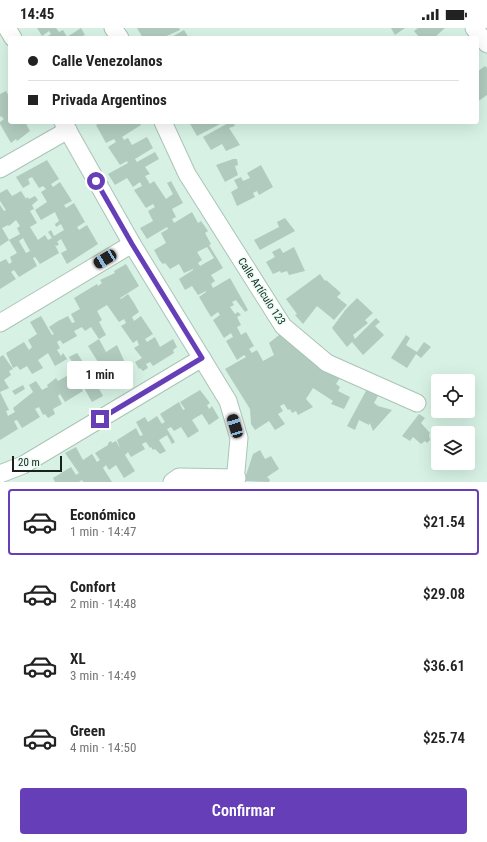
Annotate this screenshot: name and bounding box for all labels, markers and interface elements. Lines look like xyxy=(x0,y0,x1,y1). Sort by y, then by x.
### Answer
text: 14:45 xyxy=(20,5,54,23)
text: Calle Venezolanos xyxy=(52,52,163,70)
text: Privada Argentinos xyxy=(52,91,167,109)
route start xyxy=(87,172,105,190)
car xyxy=(92,248,118,270)
street label: Calle Artículo 123 xyxy=(235,255,288,327)
callout: 1 min xyxy=(67,361,133,389)
text: 1 min xyxy=(86,367,114,382)
map controls xyxy=(431,374,475,470)
button: locate xyxy=(431,374,475,418)
route end xyxy=(91,410,109,428)
car xyxy=(226,413,244,439)
button: layers xyxy=(431,426,475,470)
scale bar xyxy=(12,454,62,473)
text: 20 m xyxy=(18,456,40,469)
icon: car xyxy=(22,504,58,540)
text: Económico xyxy=(70,506,136,524)
text: $21.54 xyxy=(423,513,465,531)
text: 1 min · 14:47 xyxy=(70,524,136,539)
icon: car xyxy=(22,576,58,612)
text: Confort xyxy=(70,578,116,596)
text: $29.08 xyxy=(423,585,465,603)
text: 2 min · 14:48 xyxy=(70,596,136,611)
icon: car xyxy=(22,648,58,684)
text: XL xyxy=(70,650,86,668)
text: $36.61 xyxy=(423,657,465,675)
text: 3 min · 14:49 xyxy=(70,668,136,683)
icon: car xyxy=(22,720,58,756)
text: Green xyxy=(70,722,105,740)
text: $25.74 xyxy=(423,729,465,747)
text: 4 min · 14:50 xyxy=(70,740,136,755)
button: Confirmar xyxy=(20,788,467,834)

